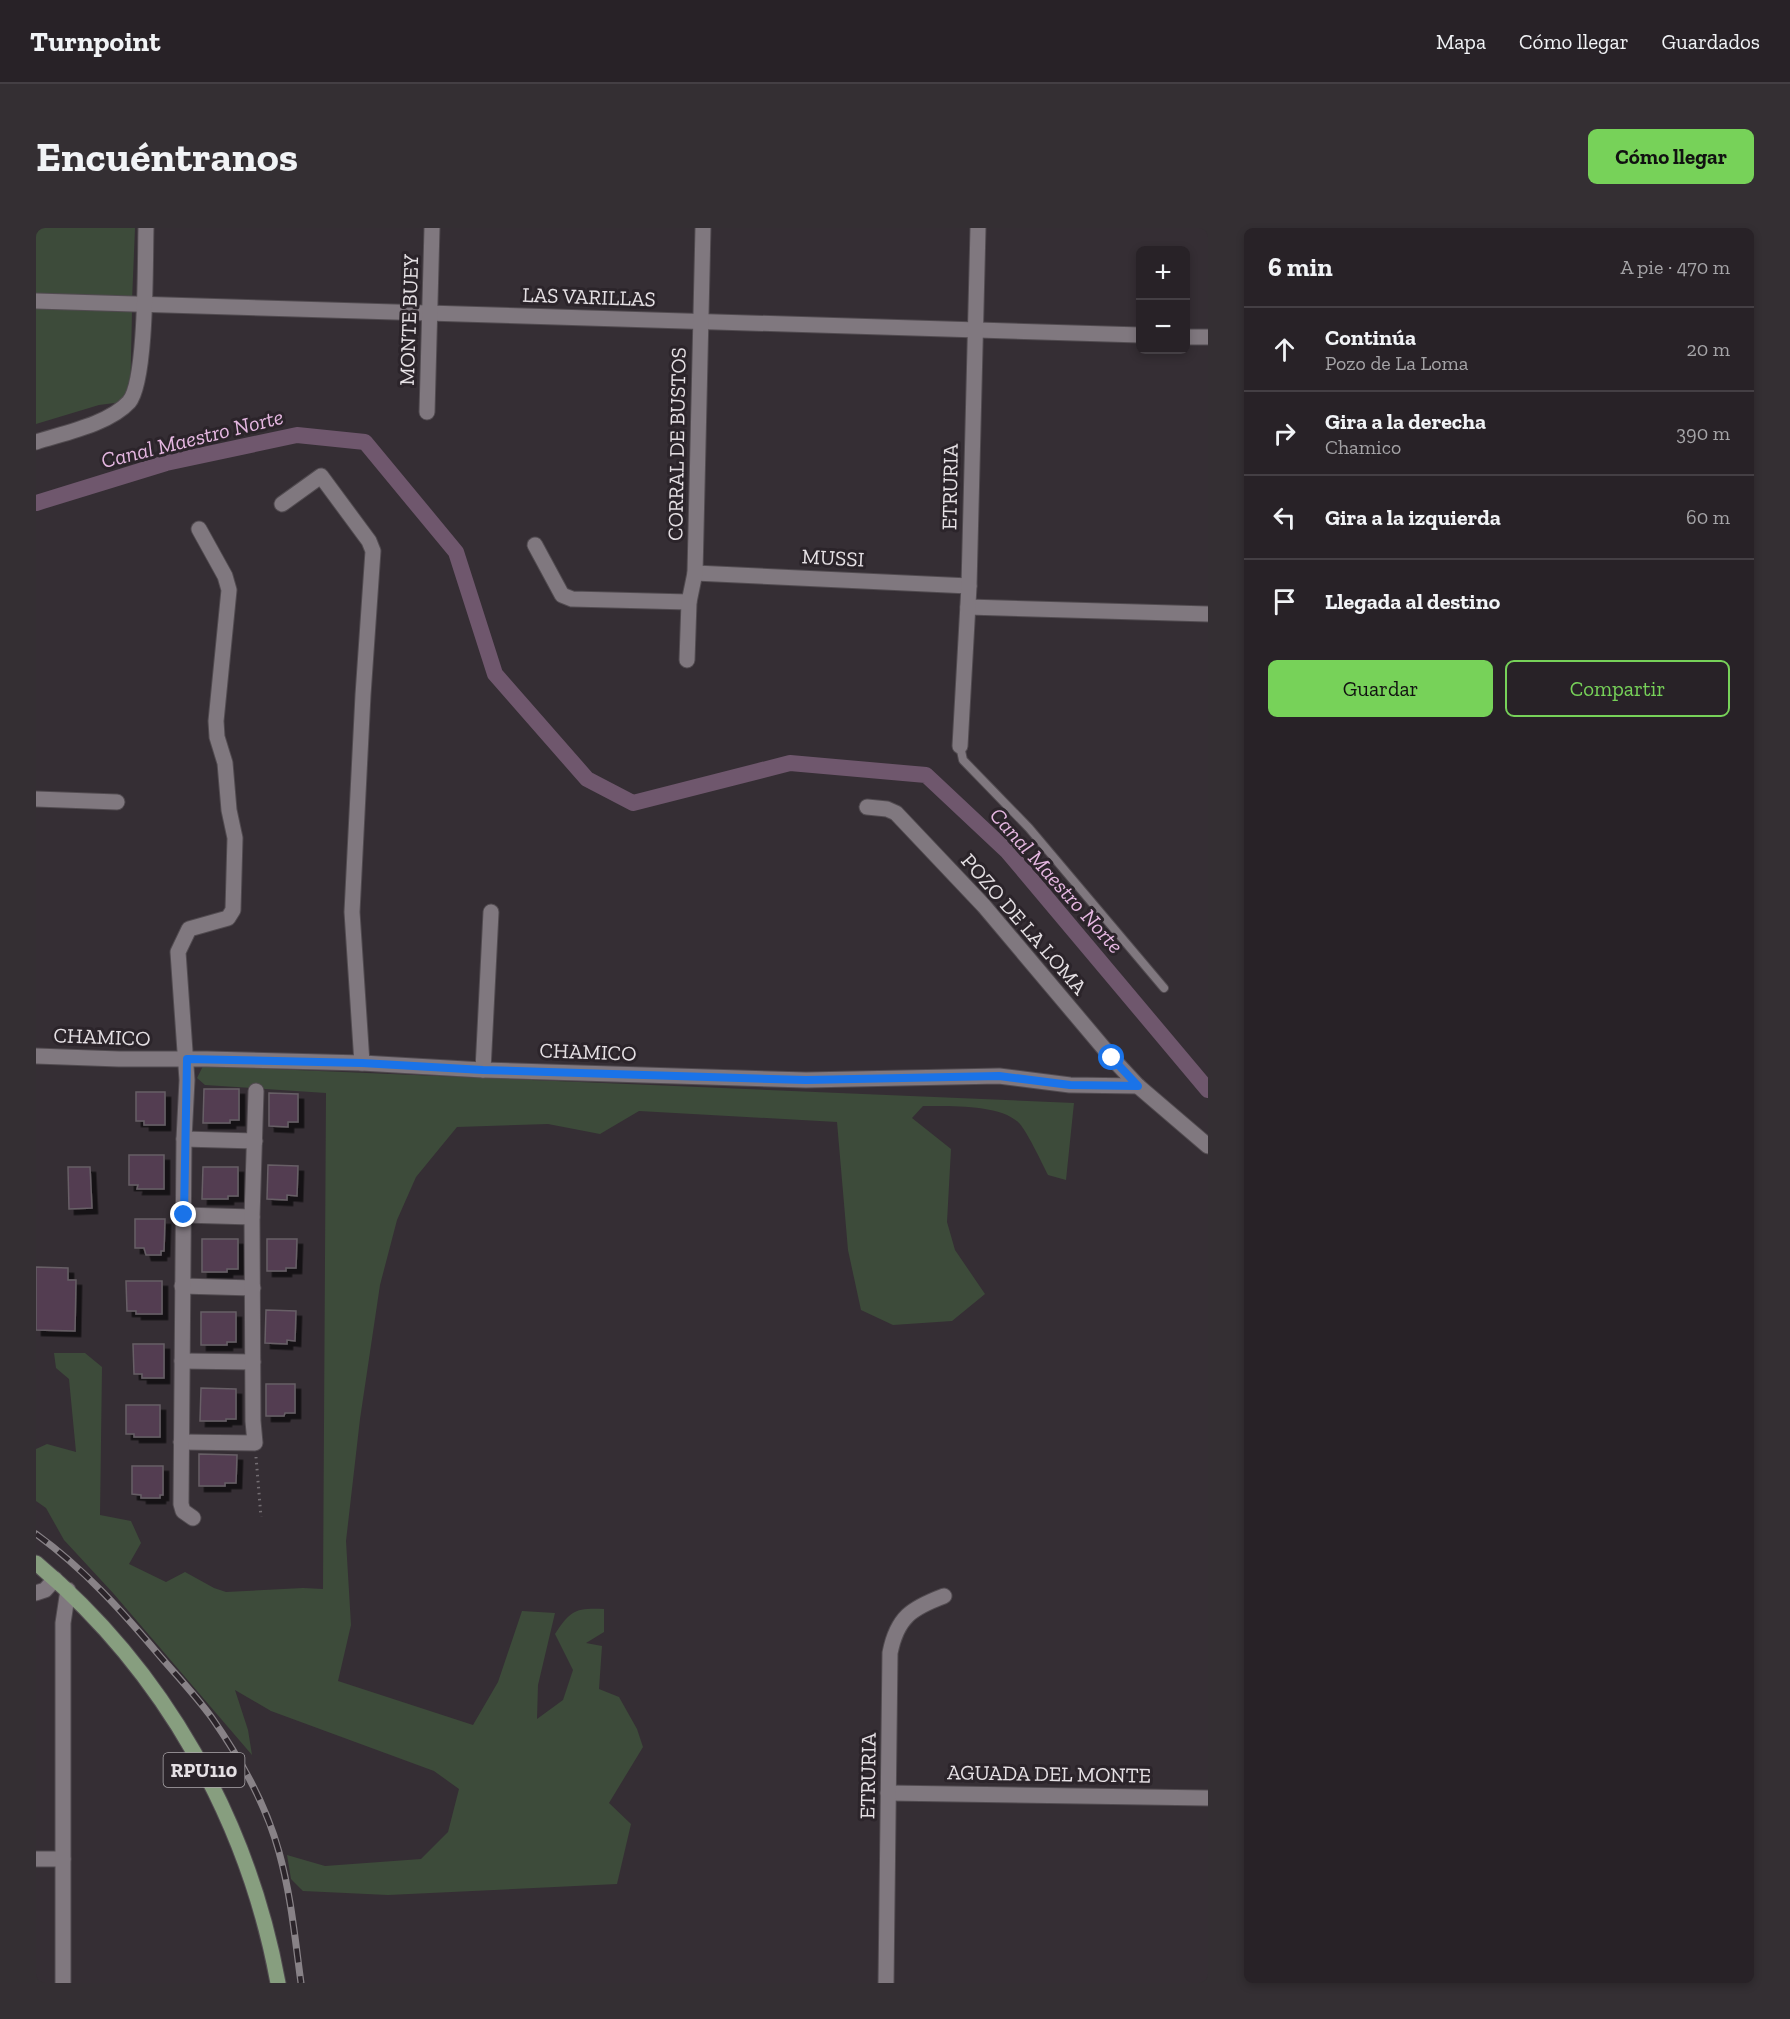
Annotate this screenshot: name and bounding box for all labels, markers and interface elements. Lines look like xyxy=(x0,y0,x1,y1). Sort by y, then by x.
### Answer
text: Turnpoint xyxy=(30,25,160,58)
text: Mapa xyxy=(1436,29,1486,54)
text: Cómo llegar xyxy=(1519,29,1629,54)
text: Guardados xyxy=(1662,29,1760,54)
button: Cómo llegar xyxy=(1588,129,1754,184)
text: Encuéntranos xyxy=(36,131,298,182)
map controls xyxy=(1136,246,1190,354)
button: + xyxy=(1136,246,1190,300)
text: 6 min xyxy=(1268,251,1333,283)
street label: MONTE BUEY xyxy=(394,254,423,386)
text: A pie · 470 m xyxy=(1621,255,1730,279)
street label: LAS VARILLAS xyxy=(522,282,656,311)
button: − xyxy=(1136,300,1190,354)
text: Continúa xyxy=(1325,324,1416,351)
icon: ahead xyxy=(1268,333,1301,366)
text: 20 m xyxy=(1686,337,1730,361)
street label: CORRAL DE BUSTOS xyxy=(662,347,691,541)
text: Pozo de La Loma xyxy=(1325,351,1468,375)
water label: Canal Maestro Norte xyxy=(98,403,286,474)
text: Gira a la derecha xyxy=(1325,408,1486,435)
icon: right xyxy=(1268,417,1301,450)
text: 390 m xyxy=(1676,421,1730,445)
text: Chamico xyxy=(1325,435,1401,459)
street label: ETRURIA xyxy=(936,443,963,530)
icon: left xyxy=(1268,501,1301,534)
text: Gira a la izquierda xyxy=(1325,504,1501,531)
text: 60 m xyxy=(1686,505,1730,529)
street label: MUSSI xyxy=(801,543,865,572)
icon: arrive xyxy=(1268,585,1301,618)
text: Llegada al destino xyxy=(1325,588,1500,615)
button: Guardar xyxy=(1268,660,1493,717)
button: Compartir xyxy=(1505,660,1730,717)
water label: Canal Maestro Norte xyxy=(984,802,1129,959)
street label: POZO DE LA LOMA xyxy=(956,848,1093,1000)
street label: CHAMICO xyxy=(53,1022,151,1051)
street label: CHAMICO xyxy=(539,1037,637,1066)
route start xyxy=(1098,1044,1124,1070)
route end xyxy=(170,1201,196,1227)
street label: ETRURIA xyxy=(854,1732,881,1819)
road number: RPU110 xyxy=(164,1753,244,1787)
street label: AGUADA DEL MONTE xyxy=(947,1759,1151,1788)

